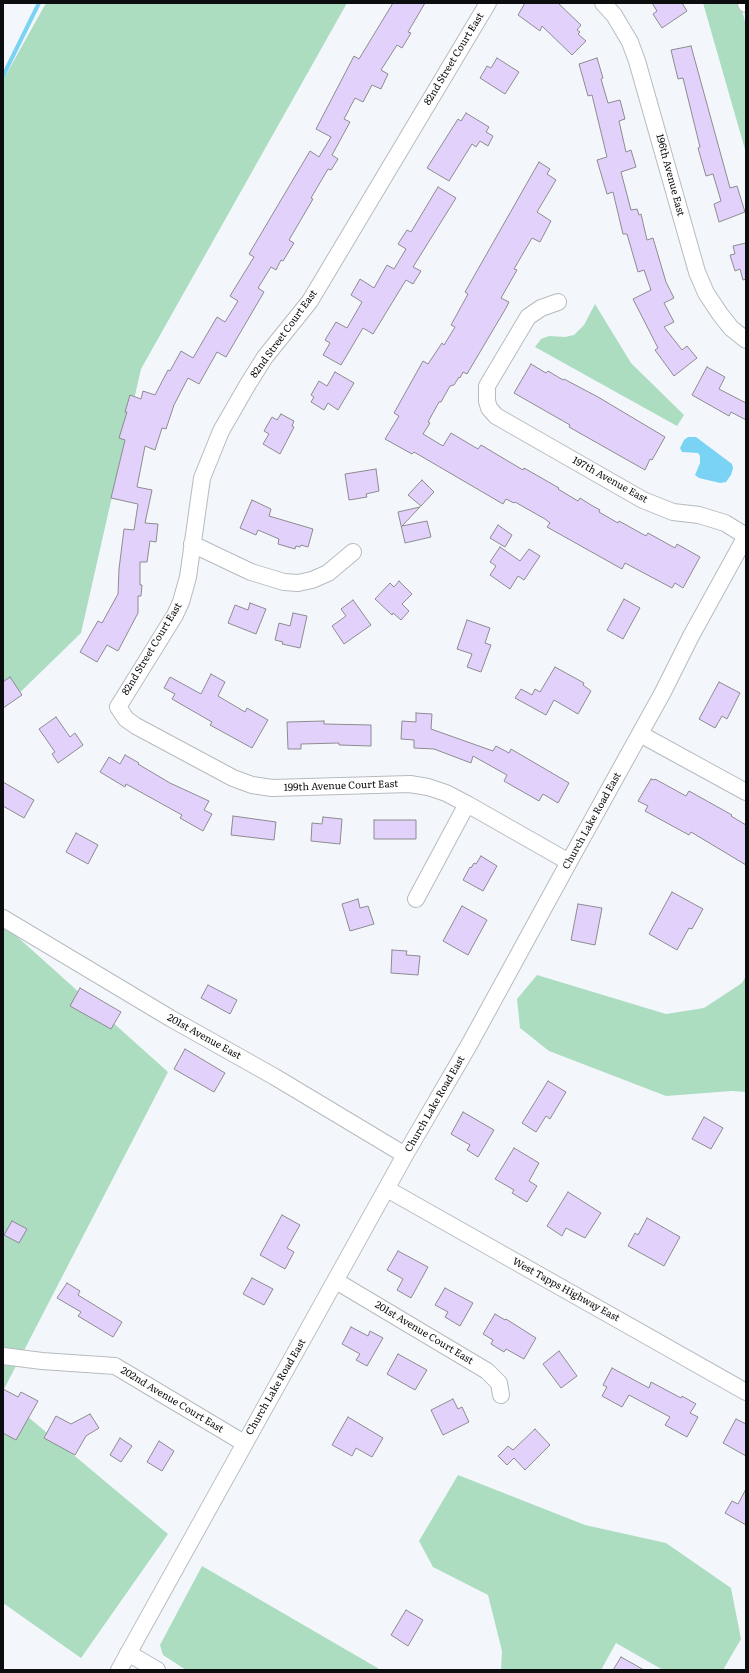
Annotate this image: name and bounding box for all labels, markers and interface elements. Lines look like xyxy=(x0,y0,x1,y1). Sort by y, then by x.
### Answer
street label: 82nd Street Court East xyxy=(422,11,486,107)
street label: 196th Avenue East xyxy=(653,133,687,217)
street label: 82nd Street Court East xyxy=(248,288,320,380)
street label: 197th Avenue East xyxy=(570,454,650,506)
street label: 82nd Street Court East xyxy=(120,601,184,697)
street label: Church Lake Road East xyxy=(560,770,624,872)
street label: 199th Avenue Court East xyxy=(284,778,398,794)
street label: 201st Avenue East xyxy=(165,1012,243,1062)
street label: Church Lake Road East xyxy=(403,1054,467,1154)
street label: West Tapps Highway East xyxy=(510,1255,622,1325)
street label: 201st Avenue Court East xyxy=(373,1299,475,1367)
street label: Church Lake Road East xyxy=(244,1337,308,1437)
street label: 202nd Avenue Court East xyxy=(118,1365,226,1435)

